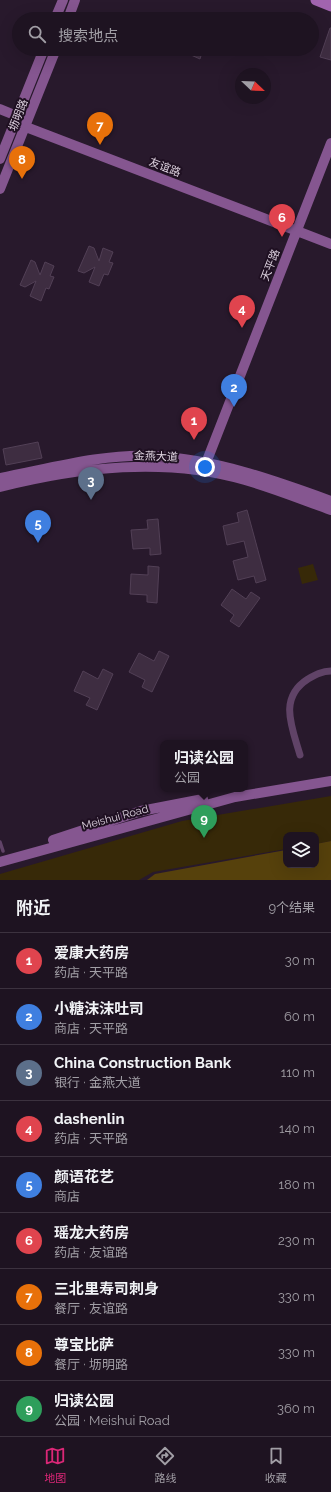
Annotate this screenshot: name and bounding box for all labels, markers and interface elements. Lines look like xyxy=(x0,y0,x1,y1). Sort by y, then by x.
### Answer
search box xyxy=(12,12,319,56)
icon: search xyxy=(26,23,48,45)
text: 搜索地点 xyxy=(58,27,118,45)
north arrow xyxy=(235,68,271,104)
street label: 坜明路 xyxy=(6,97,30,133)
pin: 7 xyxy=(87,112,113,145)
pin: 8 xyxy=(9,146,35,179)
street label: 友谊路 xyxy=(147,155,183,179)
pin: 6 xyxy=(269,204,295,237)
street label: 天平路 xyxy=(258,247,282,283)
pin: 4 xyxy=(229,295,255,328)
pin: 2 xyxy=(221,374,247,407)
pin: 1 xyxy=(181,407,207,440)
street label: 金燕大道 xyxy=(134,449,178,464)
your location xyxy=(195,457,215,477)
pin: 3 xyxy=(78,467,104,500)
pin: 5 xyxy=(25,510,51,543)
popup xyxy=(160,740,248,792)
text: 归读公园 xyxy=(174,749,234,767)
text: 公园 xyxy=(174,770,200,785)
street label: Meishui Road xyxy=(80,802,150,833)
pin: 9 xyxy=(191,805,217,838)
map controls xyxy=(283,832,319,868)
button: layers xyxy=(283,832,319,868)
text: 附近 xyxy=(16,898,50,918)
text: 9个结果 xyxy=(268,900,315,915)
text: 爱康大药房 xyxy=(54,944,129,962)
text: 1 xyxy=(26,953,32,968)
text: 30 m xyxy=(285,953,315,968)
text: 药店 · 天平路 xyxy=(54,965,128,980)
text: 小糖沫沫吐司 xyxy=(54,1000,144,1018)
text: 2 xyxy=(25,1009,33,1024)
text: 60 m xyxy=(284,1009,315,1024)
text: 商店 · 天平路 xyxy=(54,1021,128,1036)
text: China Construction Bank xyxy=(54,1054,231,1072)
text: 3 xyxy=(25,1065,33,1080)
text: 110 m xyxy=(281,1065,315,1080)
text: 银行 · 金燕大道 xyxy=(54,1075,141,1090)
text: dashenlin xyxy=(54,1110,124,1128)
text: 4 xyxy=(25,1121,33,1136)
text: 140 m xyxy=(279,1121,315,1136)
text: 药店 · 天平路 xyxy=(54,1131,128,1146)
text: 颜语花艺 xyxy=(54,1168,114,1186)
text: 5 xyxy=(25,1177,33,1192)
text: 180 m xyxy=(279,1177,315,1192)
text: 商店 xyxy=(54,1189,80,1204)
text: 瑶龙大药房 xyxy=(54,1224,129,1242)
text: 6 xyxy=(25,1233,33,1248)
text: 230 m xyxy=(278,1233,315,1248)
text: 药店 · 友谊路 xyxy=(54,1245,128,1260)
text: 三北里寿司刺身 xyxy=(54,1280,159,1298)
text: 7 xyxy=(25,1289,33,1304)
text: 330 m xyxy=(278,1289,315,1304)
text: 餐厅 · 友谊路 xyxy=(54,1301,128,1316)
text: 尊宝比萨 xyxy=(54,1336,114,1354)
text: 8 xyxy=(25,1345,33,1360)
text: 330 m xyxy=(278,1345,315,1360)
text: 餐厅 · 坜明路 xyxy=(54,1357,128,1372)
text: 归读公园 xyxy=(54,1392,114,1410)
text: 9 xyxy=(25,1401,33,1416)
text: 360 m xyxy=(277,1401,315,1416)
text: 公园 · Meishui Road xyxy=(54,1413,170,1428)
tab: 地图 xyxy=(44,1445,66,1485)
tab: 路线 xyxy=(154,1445,176,1485)
tab: 收藏 xyxy=(265,1445,287,1485)

